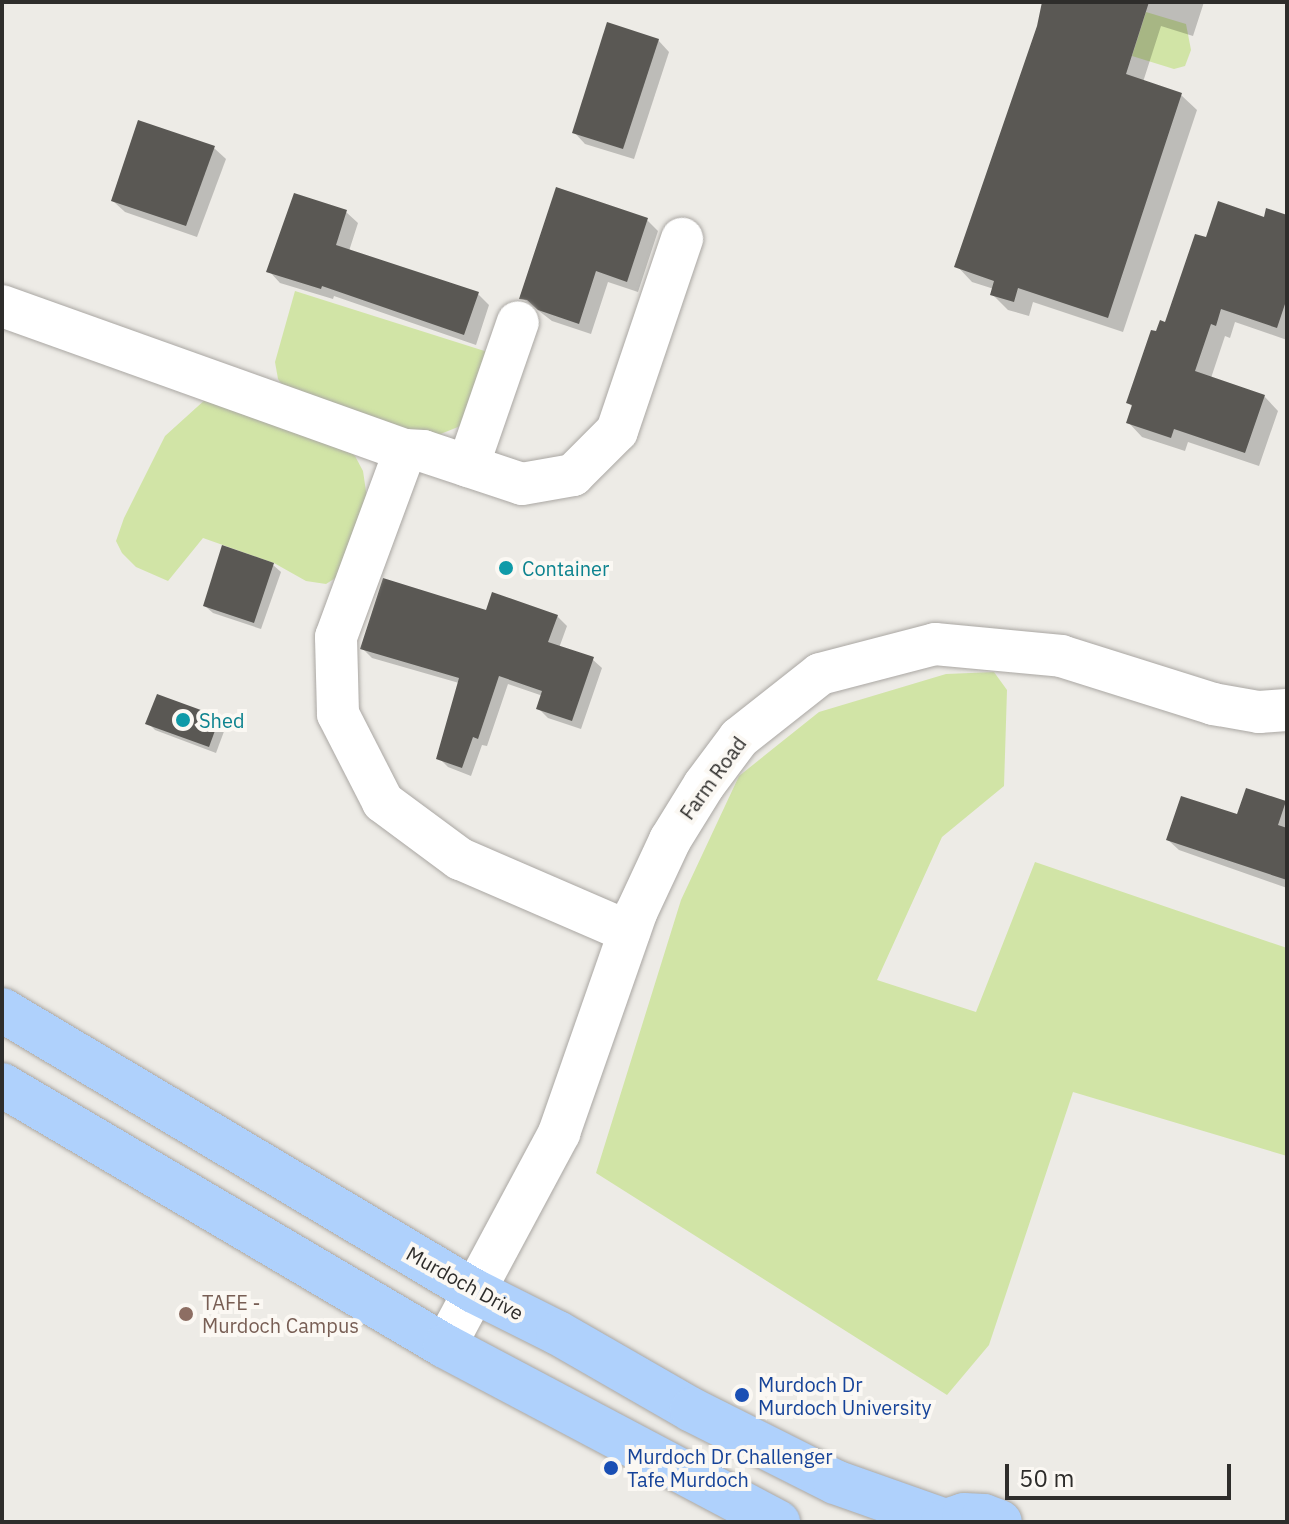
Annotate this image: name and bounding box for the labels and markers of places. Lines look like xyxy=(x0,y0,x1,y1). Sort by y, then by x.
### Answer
place label: Container xyxy=(522,556,609,580)
marker: Container xyxy=(497,559,515,577)
place label: Shed xyxy=(199,708,245,732)
marker: Shed xyxy=(174,711,192,729)
place label: TAFE - Murdoch Campus xyxy=(202,1290,359,1337)
marker: TAFE - Murdoch Campus xyxy=(177,1305,195,1323)
place label: Murdoch Dr Murdoch University xyxy=(758,1372,931,1419)
marker: Murdoch Dr Murdoch University xyxy=(733,1386,751,1404)
place label: Murdoch Dr Challenger Tafe Murdoch xyxy=(627,1444,833,1491)
marker: Murdoch Dr Challenger Tafe Murdoch xyxy=(602,1459,620,1477)

